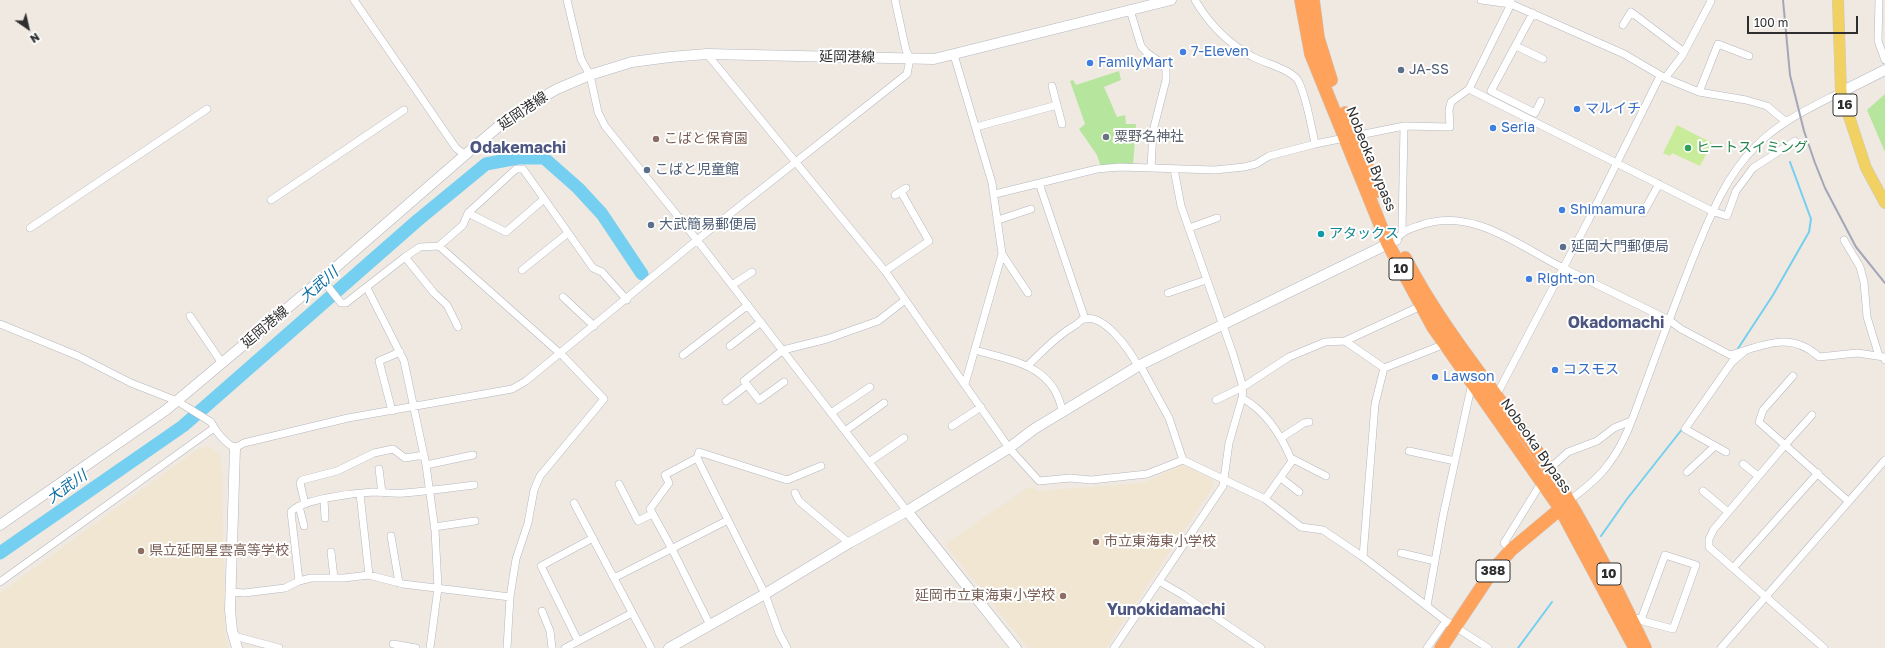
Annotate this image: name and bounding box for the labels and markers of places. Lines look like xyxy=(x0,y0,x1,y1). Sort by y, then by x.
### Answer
place label: 7-Eleven xyxy=(1191,44,1249,60)
marker: 7-Eleven xyxy=(1178,47,1188,57)
place label: FamilyMart xyxy=(1098,55,1173,71)
marker: FamilyMart xyxy=(1085,58,1095,68)
place label: JA-SS xyxy=(1409,62,1449,78)
marker: JA-SS xyxy=(1396,65,1406,75)
place label: マルイチ xyxy=(1585,101,1641,117)
marker: マルイチ xyxy=(1572,104,1582,114)
place label: Seria xyxy=(1501,120,1535,136)
marker: Seria xyxy=(1488,123,1498,133)
place label: 粟野名神社 xyxy=(1114,129,1184,145)
place label: こばと保育園 xyxy=(664,131,748,147)
marker: 粟野名神社 xyxy=(1101,132,1111,142)
marker: こばと保育園 xyxy=(651,134,661,144)
place label: ヒートスイミング xyxy=(1696,140,1808,156)
marker: ヒートスイミング xyxy=(1683,143,1693,153)
place label: こばと児童館 xyxy=(655,162,739,178)
marker: こばと児童館 xyxy=(642,165,652,175)
place label: Shimamura xyxy=(1570,202,1646,218)
marker: Shimamura xyxy=(1557,205,1567,215)
place label: 大武簡易郵便局 xyxy=(659,217,757,233)
marker: 大武簡易郵便局 xyxy=(646,220,656,230)
place label: アタックス xyxy=(1329,226,1399,242)
marker: アタックス xyxy=(1316,229,1326,239)
place label: 延岡大門郵便局 xyxy=(1571,239,1669,255)
marker: 延岡大門郵便局 xyxy=(1558,242,1568,252)
place label: Right-on xyxy=(1537,271,1595,287)
marker: Right-on xyxy=(1524,274,1534,284)
place label: コスモス xyxy=(1563,362,1619,378)
marker: コスモス xyxy=(1550,365,1560,375)
place label: Lawson xyxy=(1443,369,1495,385)
marker: Lawson xyxy=(1430,372,1440,382)
place label: 市立東海東小学校 xyxy=(1104,534,1216,550)
marker: 市立東海東小学校 xyxy=(1091,537,1101,547)
place label: 県立延岡星雲高等学校 xyxy=(149,543,289,559)
marker: 県立延岡星雲高等学校 xyxy=(136,546,146,556)
place label: 延岡市立東海東小学校 xyxy=(915,588,1055,604)
marker: 延岡市立東海東小学校 xyxy=(1058,591,1068,601)

